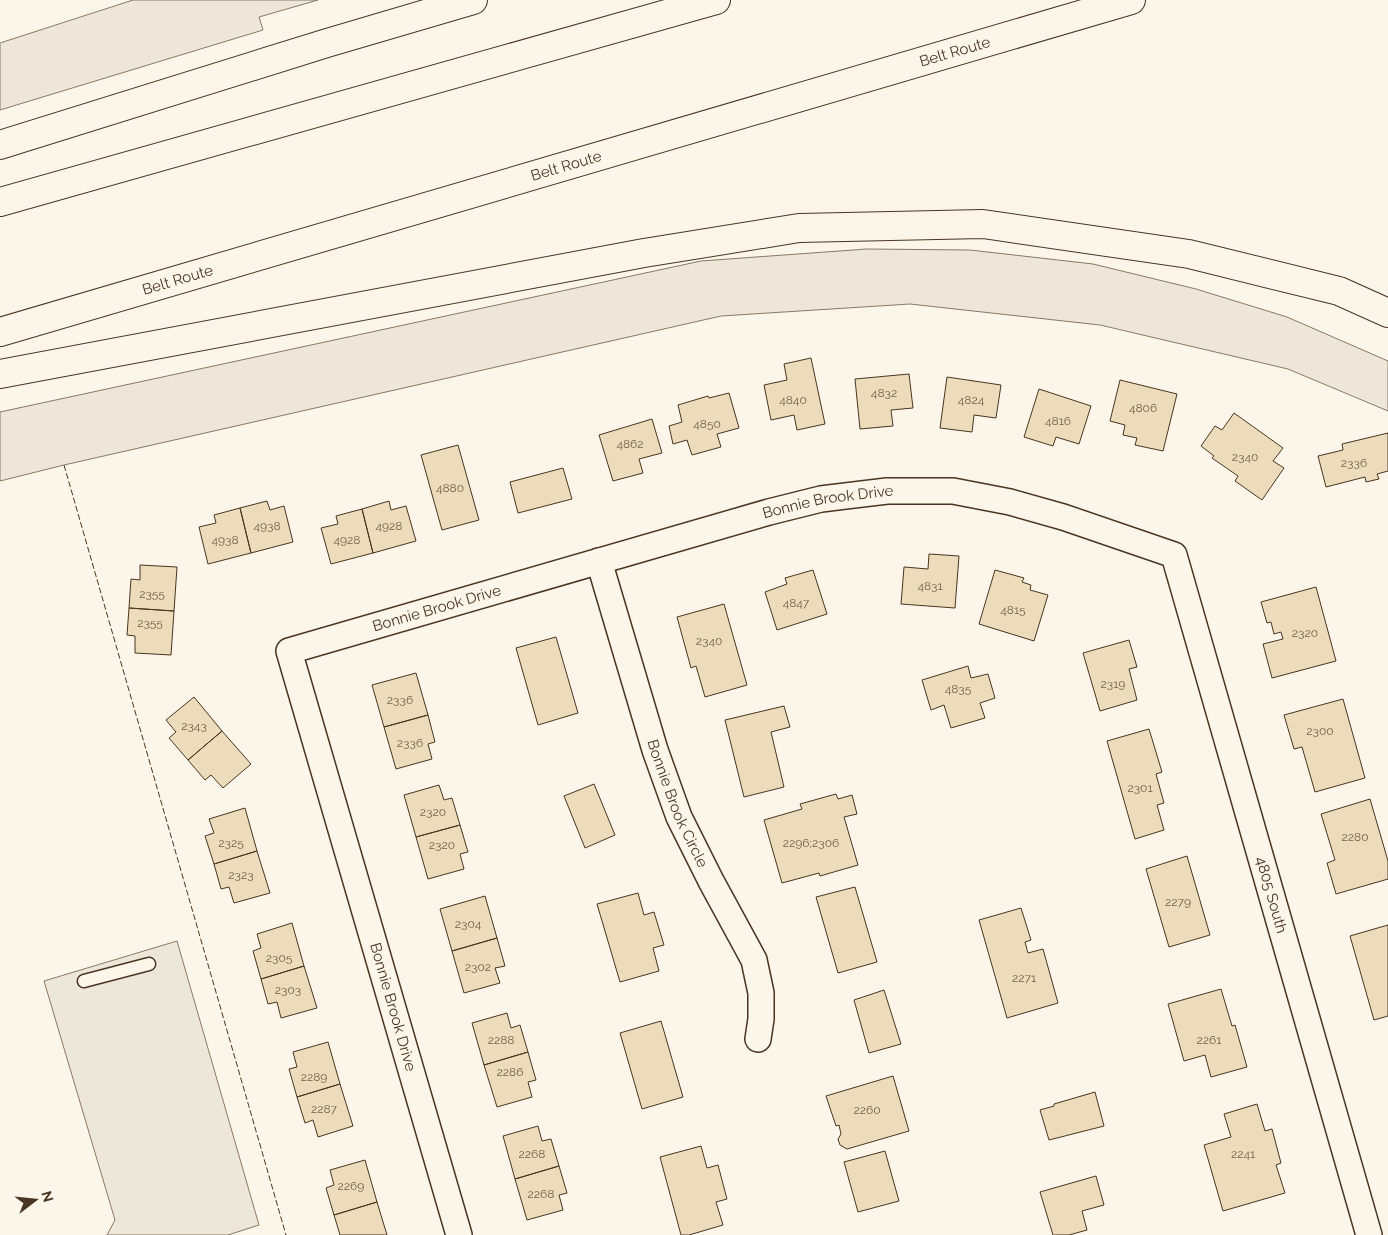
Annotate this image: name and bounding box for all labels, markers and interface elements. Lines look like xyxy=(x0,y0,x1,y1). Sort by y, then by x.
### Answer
street label: Belt Route xyxy=(917,33,992,71)
street label: Belt Route xyxy=(529,147,604,185)
street label: Belt Route xyxy=(140,261,215,299)
house number: 4832 xyxy=(871,386,897,400)
house number: 4840 xyxy=(779,393,807,407)
house number: 4824 xyxy=(958,393,985,407)
house number: 4806 xyxy=(1129,401,1157,415)
house number: 4816 xyxy=(1045,414,1071,428)
house number: 4850 xyxy=(693,417,721,431)
house number: 4862 xyxy=(616,437,644,451)
house number: 2340 xyxy=(1232,450,1258,464)
house number: 2336 xyxy=(1341,456,1367,470)
house number: 4880 xyxy=(436,481,464,495)
street label: Bonnie Brook Drive xyxy=(760,482,894,522)
house number: 4938 xyxy=(253,519,281,533)
house number: 4928 xyxy=(376,519,402,533)
house number: 4938 xyxy=(211,533,239,547)
house number: 4928 xyxy=(334,533,360,547)
house number: 4831 xyxy=(917,579,943,593)
street label: Bonnie Brook Drive xyxy=(370,581,503,635)
house number: 2355 xyxy=(139,587,165,601)
house number: 4847 xyxy=(783,596,810,610)
house number: 4815 xyxy=(1000,603,1026,617)
house number: 2355 xyxy=(137,616,163,630)
house number: 2320 xyxy=(1292,626,1318,640)
house number: 2340 xyxy=(696,634,722,648)
house number: 2319 xyxy=(1101,677,1125,691)
house number: 4835 xyxy=(945,682,972,696)
house number: 2336 xyxy=(387,693,413,707)
house number: 2343 xyxy=(181,719,207,733)
house number: 2300 xyxy=(1306,724,1334,738)
house number: 2336 xyxy=(397,736,423,750)
street label: Bonnie Brook Circle xyxy=(643,737,712,870)
house number: 2301 xyxy=(1127,781,1153,795)
house number: 2320 xyxy=(420,805,446,819)
house number: 2280 xyxy=(1342,830,1368,844)
house number: 2325 xyxy=(218,836,244,850)
house number: 2296;2306 xyxy=(783,836,839,850)
house number: 2320 xyxy=(429,838,455,852)
street label: 4805 South xyxy=(1252,854,1291,935)
house number: 2323 xyxy=(228,868,254,882)
house number: 2279 xyxy=(1165,895,1191,909)
house number: 2304 xyxy=(455,917,482,931)
street label: Bonnie Brook Drive xyxy=(366,941,420,1073)
house number: 2305 xyxy=(266,951,293,965)
house number: 2302 xyxy=(465,960,491,974)
house number: 2271 xyxy=(1012,971,1036,985)
house number: 2303 xyxy=(275,983,301,997)
house number: 2288 xyxy=(488,1033,514,1047)
house number: 2261 xyxy=(1197,1033,1221,1047)
house number: 2286 xyxy=(497,1065,523,1079)
house number: 2289 xyxy=(301,1070,327,1084)
house number: 2287 xyxy=(311,1102,338,1116)
house number: 2260 xyxy=(853,1103,881,1117)
house number: 2268 xyxy=(519,1147,545,1161)
house number: 2241 xyxy=(1231,1147,1255,1161)
north arrow xyxy=(10,1175,60,1225)
house number: 2269 xyxy=(338,1179,364,1193)
house number: 2268 xyxy=(528,1187,554,1201)
text: N xyxy=(38,1189,57,1204)

